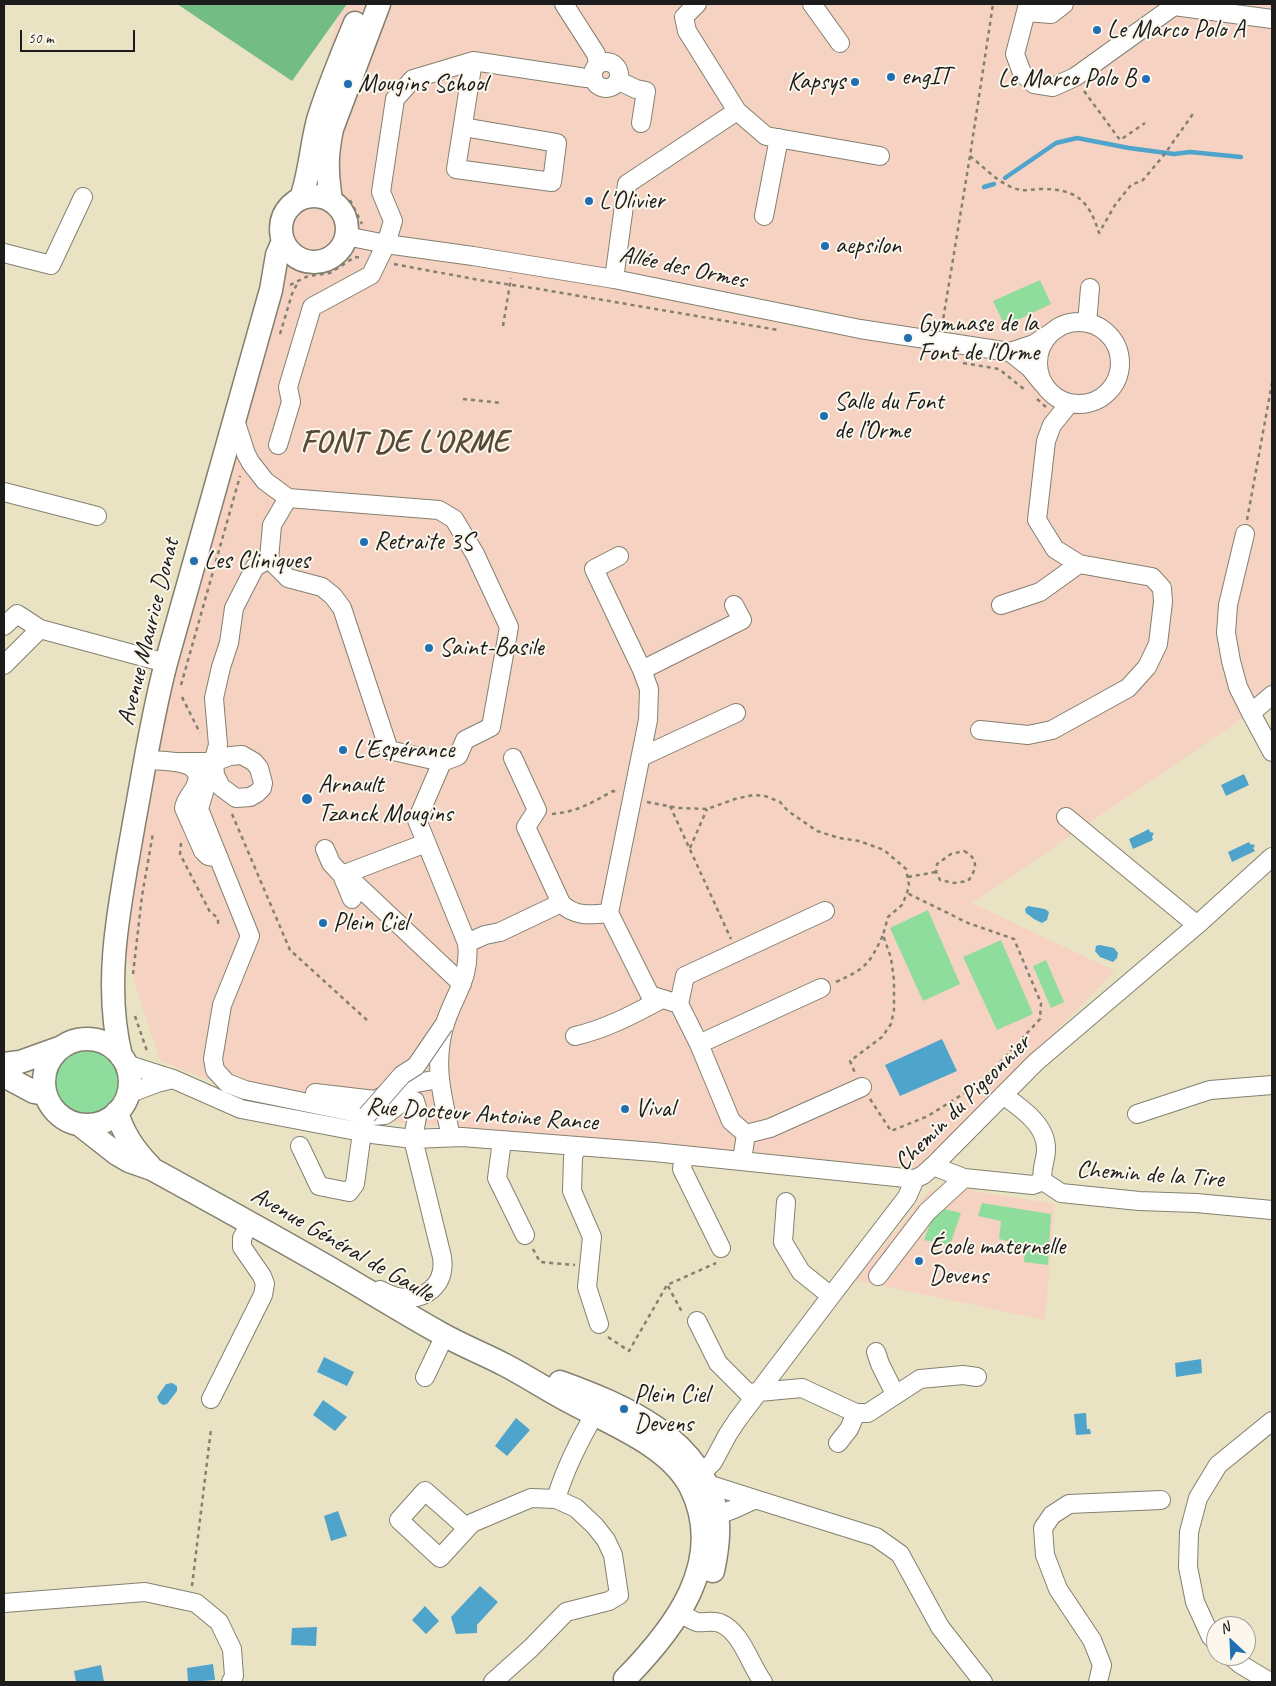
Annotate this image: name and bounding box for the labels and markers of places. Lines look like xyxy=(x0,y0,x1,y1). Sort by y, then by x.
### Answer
place label: Le Marco Polo A xyxy=(1107,15,1245,45)
marker: Le Marco Polo A xyxy=(1091,24,1103,36)
place label: engIT xyxy=(901,62,951,92)
place label: Le Marco Polo B xyxy=(998,64,1136,94)
place label: Kapsys xyxy=(788,67,845,97)
place label: Mougins School xyxy=(358,69,487,99)
marker: engIT xyxy=(885,71,897,83)
marker: Le Marco Polo B xyxy=(1140,73,1152,85)
marker: Kapsys xyxy=(849,76,861,88)
marker: Mougins School xyxy=(342,78,354,90)
place label: L'Olivier xyxy=(599,186,664,216)
marker: L'Olivier xyxy=(583,195,595,207)
place label: aepsilon xyxy=(835,231,901,261)
marker: aepsilon xyxy=(819,240,831,252)
place label: Gymnase de la Font de l'Orme xyxy=(918,309,1039,368)
marker: Gymnase de la Font de l'Orme xyxy=(902,332,914,344)
place label: Salle du Font de l’Orme xyxy=(834,387,944,446)
marker: Salle du Font de l’Orme xyxy=(818,410,830,422)
place label: Retraite 3S xyxy=(374,527,473,557)
marker: Retraite 3S xyxy=(358,536,370,548)
place label: Les Cliniques xyxy=(204,546,309,576)
marker: Les Cliniques xyxy=(188,555,200,567)
place label: Saint-Basile xyxy=(439,633,544,663)
marker: Saint-Basile xyxy=(423,642,435,654)
place label: L'Espérance xyxy=(353,735,454,765)
marker: L'Espérance xyxy=(337,744,349,756)
place label: Arnault Tzanck Mougins xyxy=(318,770,452,829)
marker: Arnault Tzanck Mougins xyxy=(300,792,314,806)
place label: Plein Ciel xyxy=(333,908,408,938)
marker: Plein Ciel xyxy=(317,917,329,929)
place label: Vival xyxy=(635,1094,675,1124)
marker: Vival xyxy=(619,1103,631,1115)
place label: École maternelle Devens xyxy=(929,1232,1065,1291)
marker: École maternelle Devens xyxy=(913,1255,925,1267)
place label: Plein Ciel Devens xyxy=(634,1380,709,1439)
marker: Plein Ciel Devens xyxy=(618,1403,630,1415)

